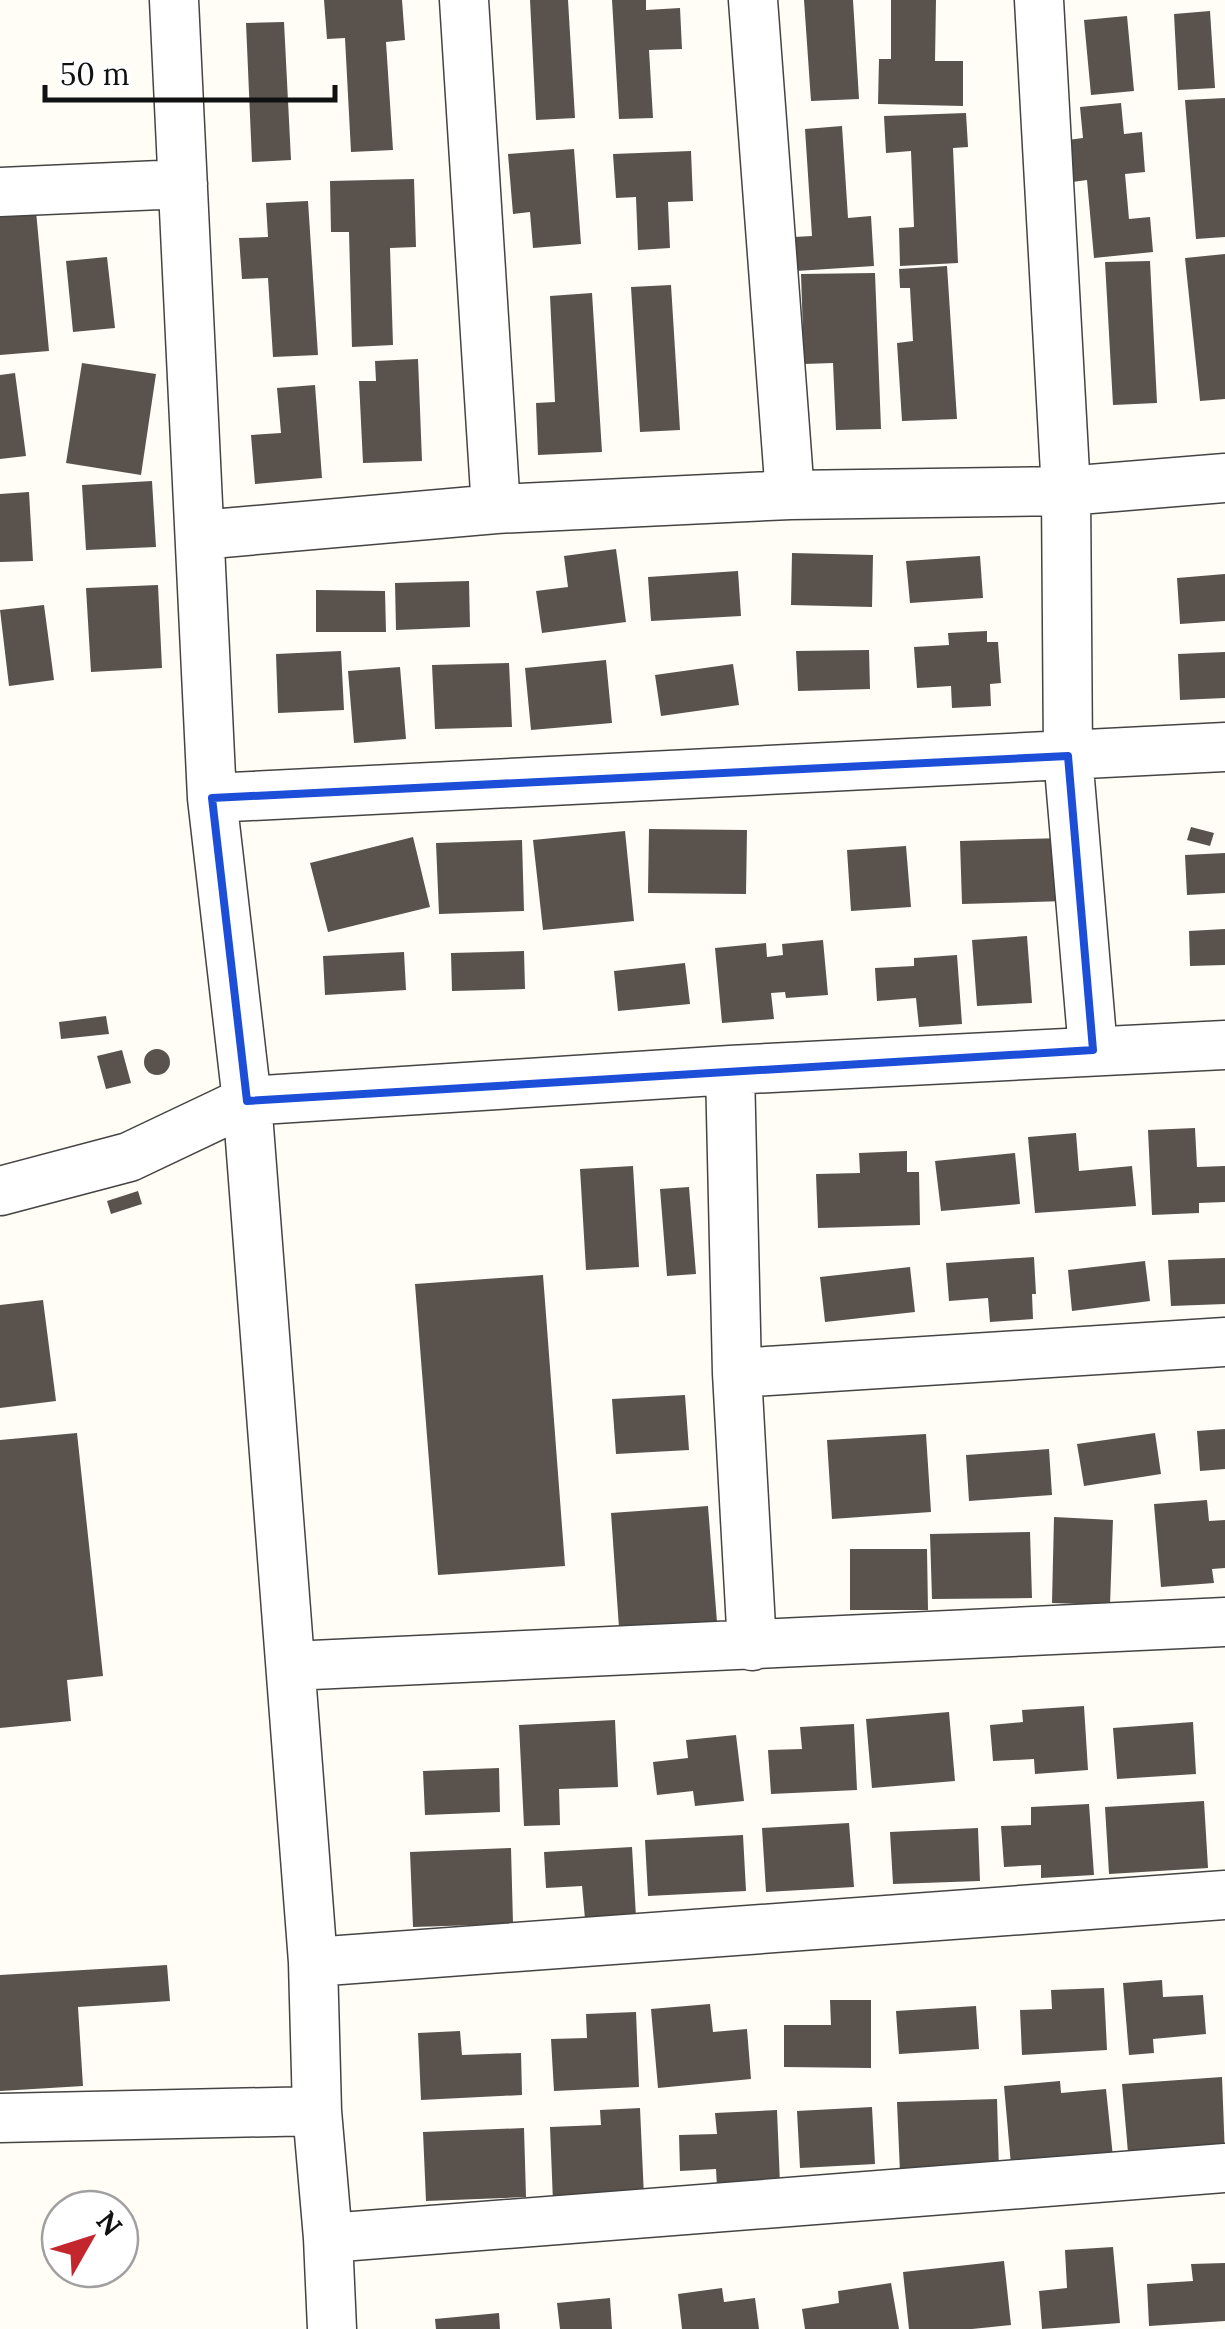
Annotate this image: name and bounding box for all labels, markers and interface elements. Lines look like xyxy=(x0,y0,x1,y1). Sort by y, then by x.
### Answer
scale bar xyxy=(45,40,335,102)
text: 50 m xyxy=(60,55,130,93)
north arrow xyxy=(40,2189,140,2289)
text: N xyxy=(89,2204,130,2243)

